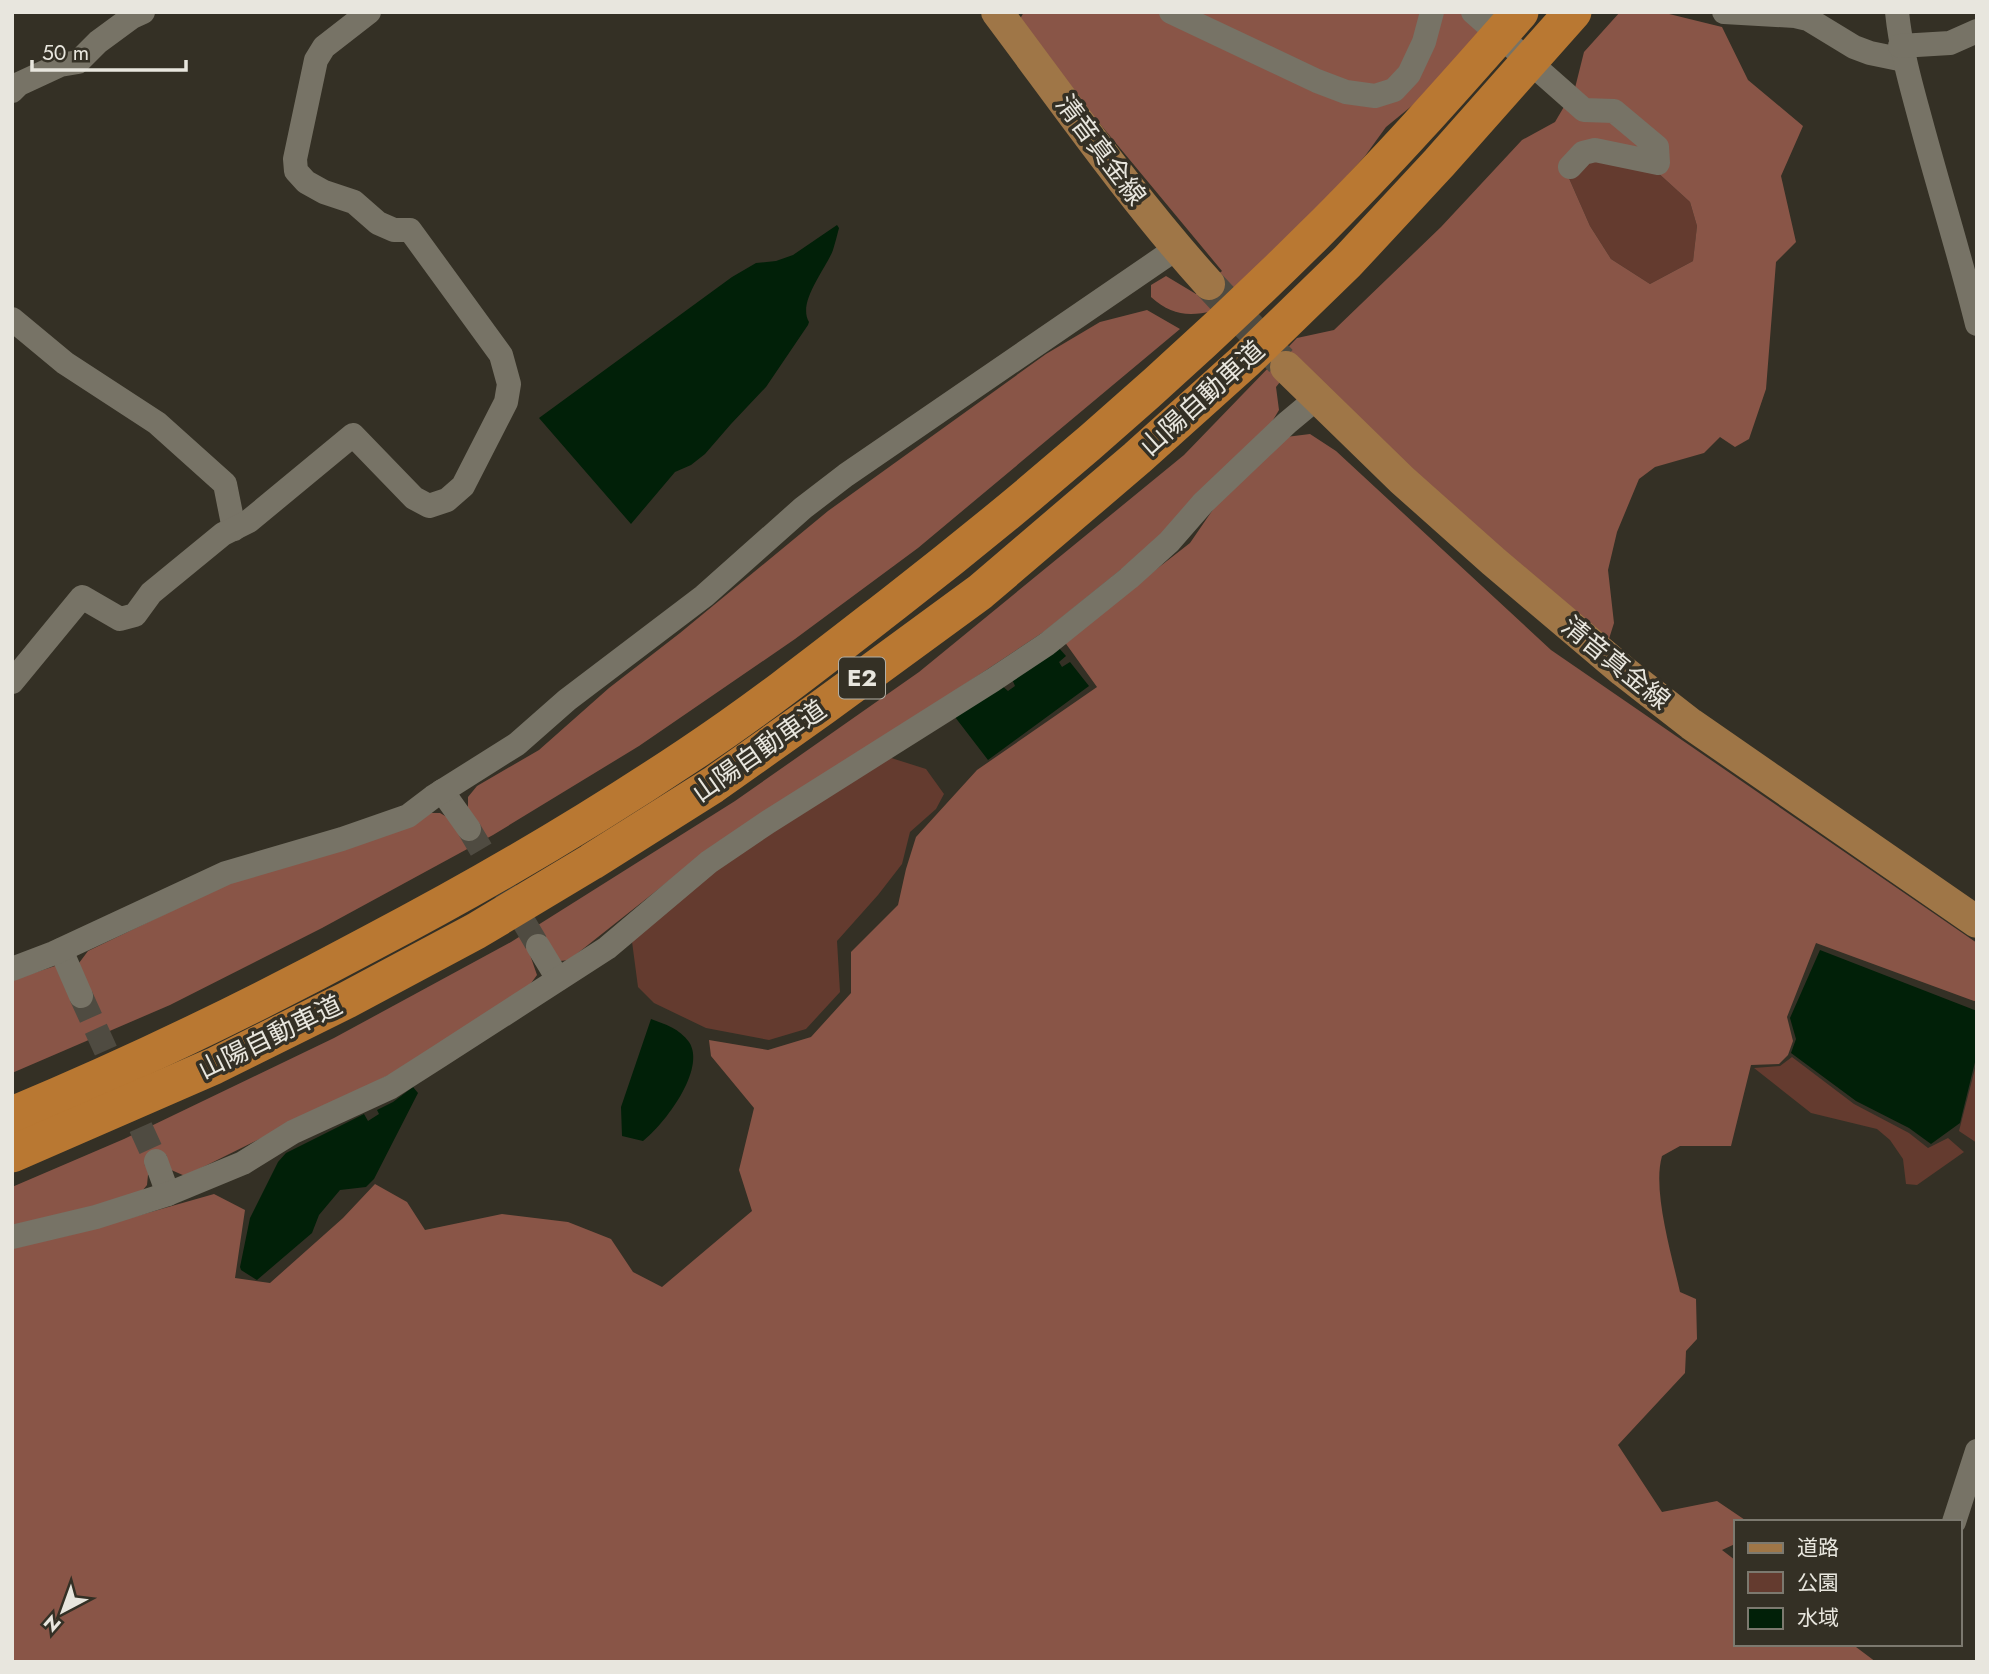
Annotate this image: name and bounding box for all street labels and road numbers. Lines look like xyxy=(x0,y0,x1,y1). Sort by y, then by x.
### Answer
street label: 清音真金線 xyxy=(1047,87,1155,213)
street label: 山陽自動車道 xyxy=(1131,332,1273,464)
street label: 清音真金線 xyxy=(1554,607,1678,719)
road number: E2 xyxy=(839,658,885,698)
street label: 山陽自動車道 xyxy=(684,691,834,811)
street label: 山陽自動車道 xyxy=(192,986,348,1088)

